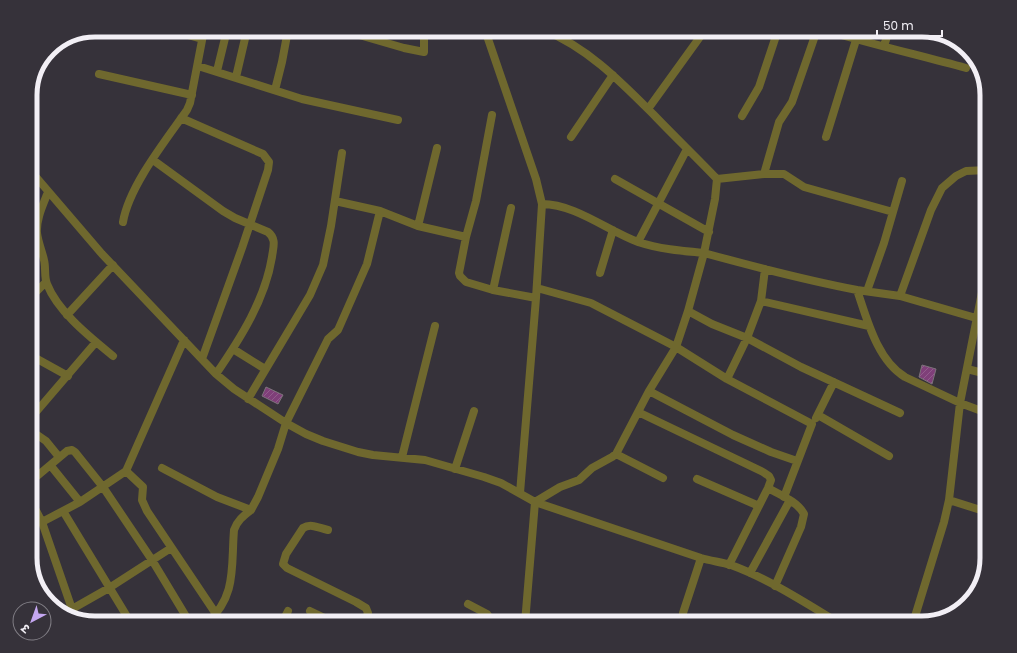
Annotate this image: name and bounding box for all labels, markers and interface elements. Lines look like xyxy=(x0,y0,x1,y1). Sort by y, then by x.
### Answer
scale bar xyxy=(877,12,942,38)
text: 50 m xyxy=(883,17,914,34)
north arrow xyxy=(12,601,52,641)
text: उ xyxy=(17,620,34,637)

